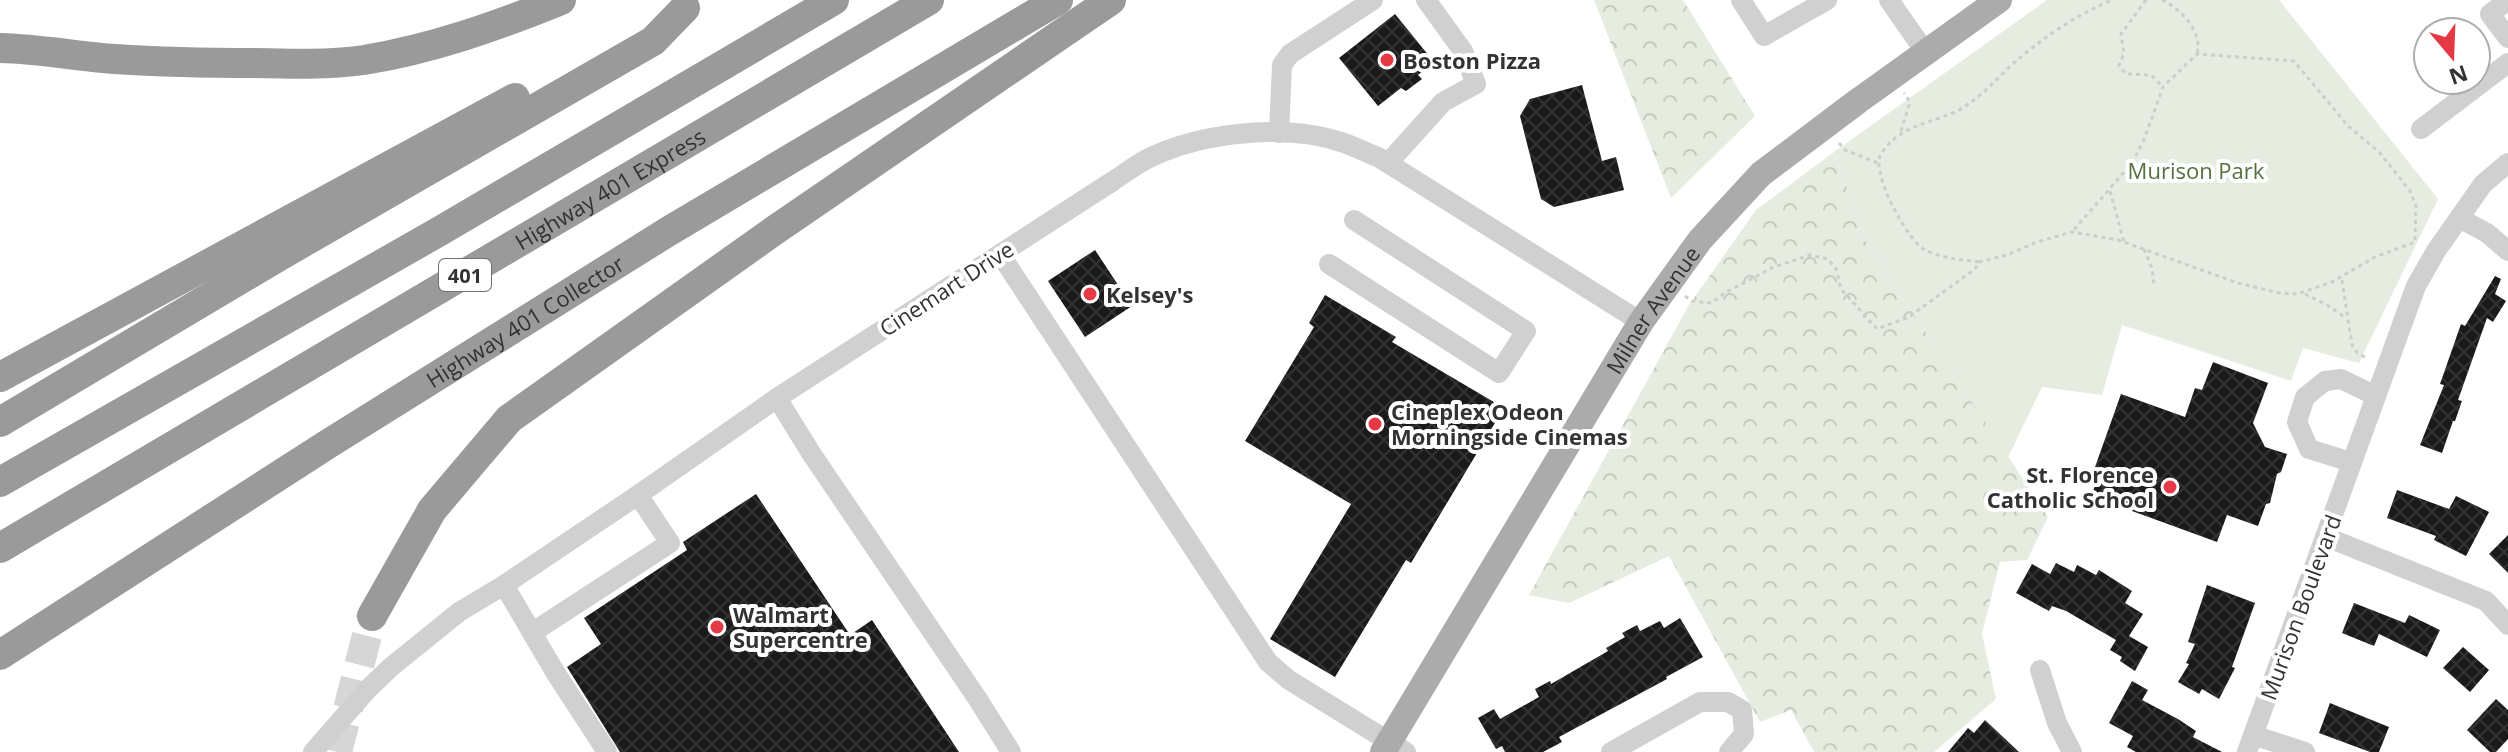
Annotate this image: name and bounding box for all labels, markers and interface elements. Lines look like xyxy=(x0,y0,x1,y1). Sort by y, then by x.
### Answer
north arrow xyxy=(2412,16,2492,96)
place label: Boston Pizza xyxy=(1403,45,1541,75)
marker: Boston Pizza xyxy=(1378,51,1396,69)
text: N xyxy=(2445,59,2472,93)
street label: Highway 401 Express xyxy=(509,120,711,256)
park label: Murison Park xyxy=(2128,155,2265,185)
street label: Cinemart Drive xyxy=(873,233,1019,343)
street label: Milner Avenue xyxy=(1599,240,1706,379)
street label: Highway 401 Collector xyxy=(420,248,629,394)
road number: 401 xyxy=(439,259,491,291)
place label: Kelsey's xyxy=(1106,279,1194,309)
marker: Kelsey's xyxy=(1081,285,1099,303)
place label: Cineplex Odeon Morningside Cinemas xyxy=(1391,396,1628,451)
marker: Cineplex Odeon Morningside Cinemas xyxy=(1366,415,1384,433)
place label: St. Florence Catholic School xyxy=(1987,459,2154,514)
marker: St. Florence Catholic School xyxy=(2161,478,2179,496)
street label: Murison Boulevard xyxy=(2253,510,2347,704)
place label: Walmart Supercentre xyxy=(733,599,868,654)
marker: Walmart Supercentre xyxy=(708,618,726,636)

